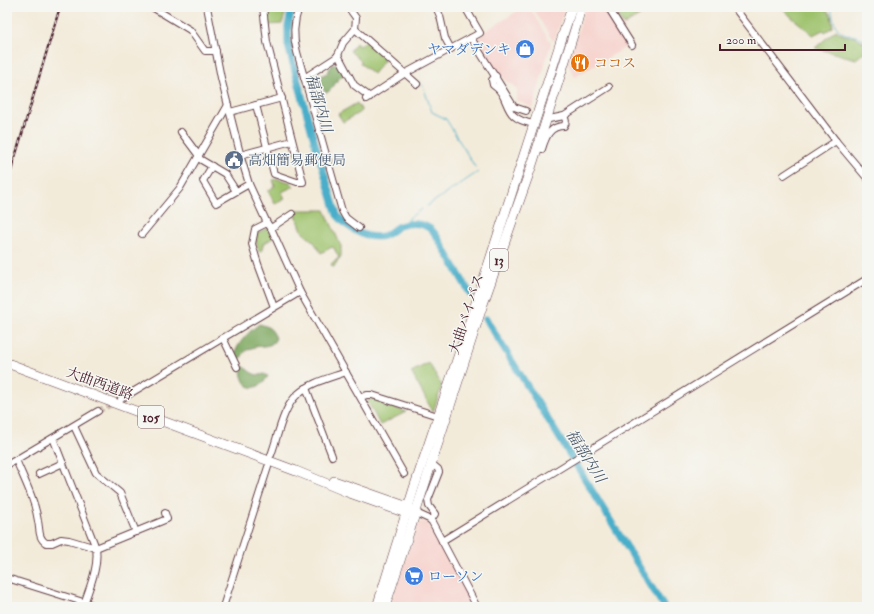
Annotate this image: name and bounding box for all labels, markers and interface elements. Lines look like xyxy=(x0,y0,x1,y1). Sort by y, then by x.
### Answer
scale bar xyxy=(720,26,845,52)
text: 200 m xyxy=(726,33,757,48)
shop icon: ヤマダデンキ xyxy=(514,38,536,60)
place label: ヤマダデンキ xyxy=(427,41,511,58)
restaurant icon: ココス xyxy=(569,52,591,74)
place label: ココス xyxy=(594,55,636,72)
water label: 福部内川 xyxy=(301,72,336,137)
public building icon: 高畑簡易郵便局 xyxy=(223,149,245,171)
place label: 高畑簡易郵便局 xyxy=(248,152,346,169)
road number: 13 xyxy=(490,249,508,271)
street label: 大曲バイパス xyxy=(445,272,487,357)
street label: 大曲西道路 xyxy=(64,364,136,403)
road number: 105 xyxy=(138,406,164,428)
water label: 福部内川 xyxy=(562,426,611,488)
supermarket icon: ローソン xyxy=(403,565,425,587)
place label: ローソン xyxy=(428,568,483,585)

